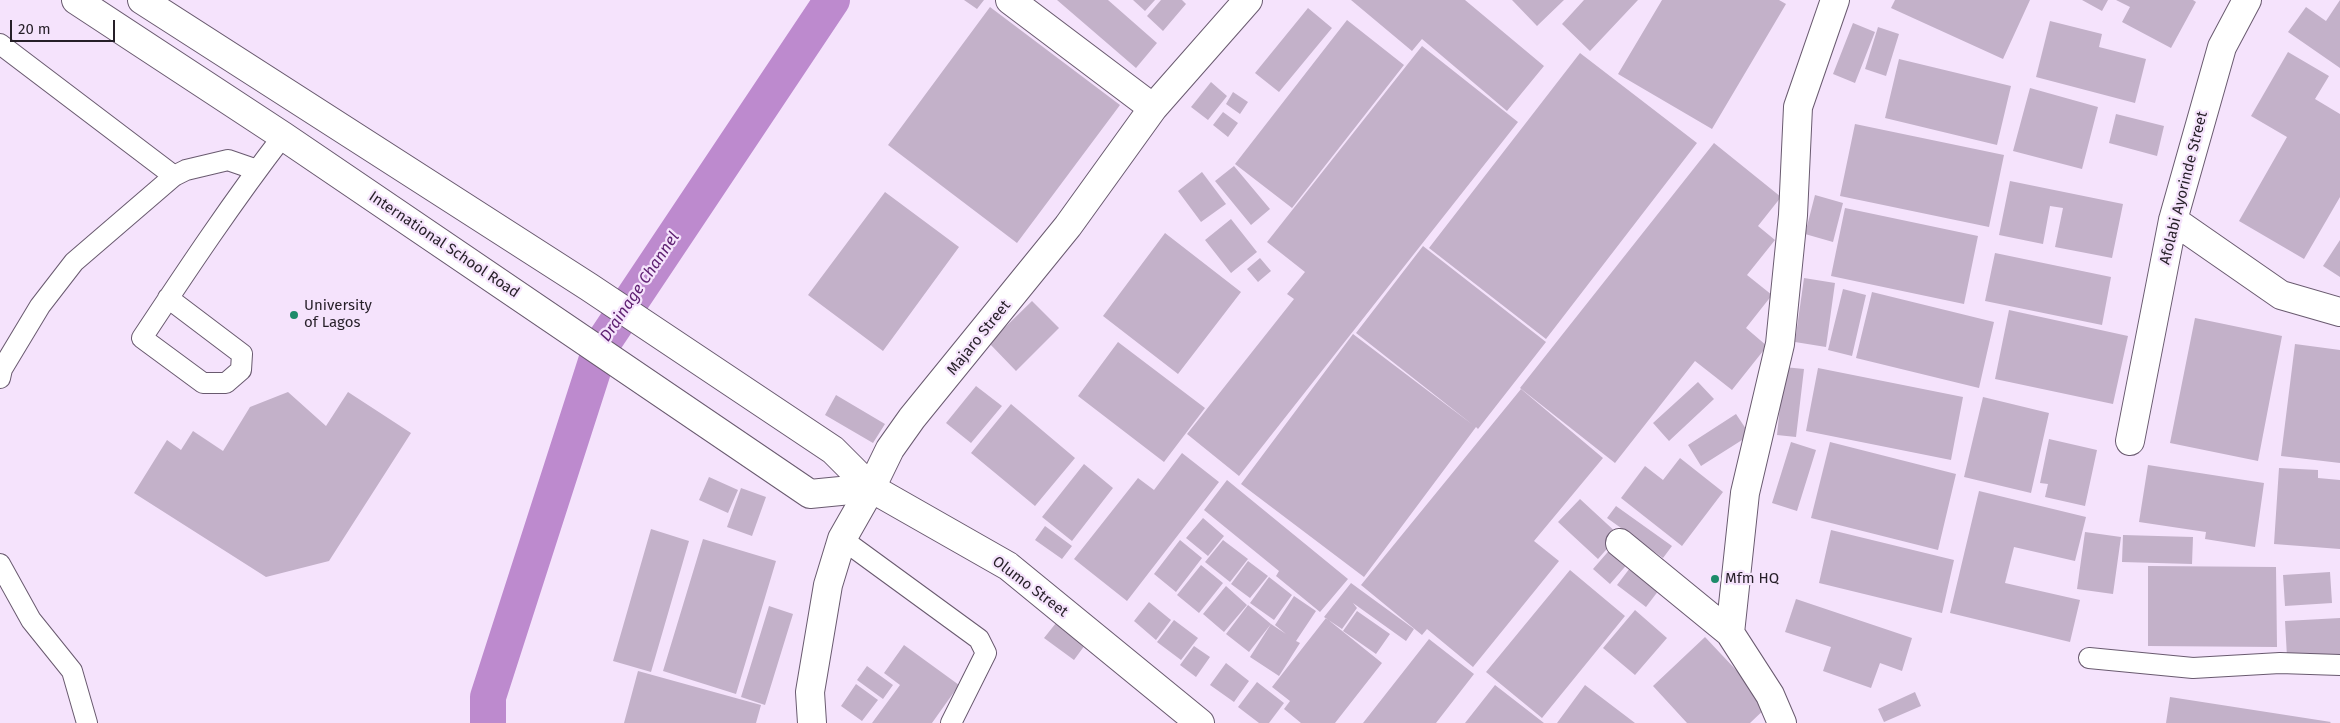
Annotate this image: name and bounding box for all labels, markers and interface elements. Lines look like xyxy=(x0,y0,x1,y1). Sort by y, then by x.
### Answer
scale bar xyxy=(12,10,118,42)
text: 20 m xyxy=(18,20,51,38)
street label: Afolabi Ayorinde Street xyxy=(2156,110,2212,266)
street label: International School Road xyxy=(365,188,523,302)
water label: Drainage Channel xyxy=(596,229,684,345)
place label: University of Lagos xyxy=(304,297,372,332)
street label: Majaro Street xyxy=(943,297,1015,379)
marker: University of Lagos xyxy=(288,309,300,321)
street label: Olumo Street xyxy=(989,553,1071,621)
place label: Mfm HQ xyxy=(1725,570,1779,588)
marker: Mfm HQ xyxy=(1709,573,1721,585)

